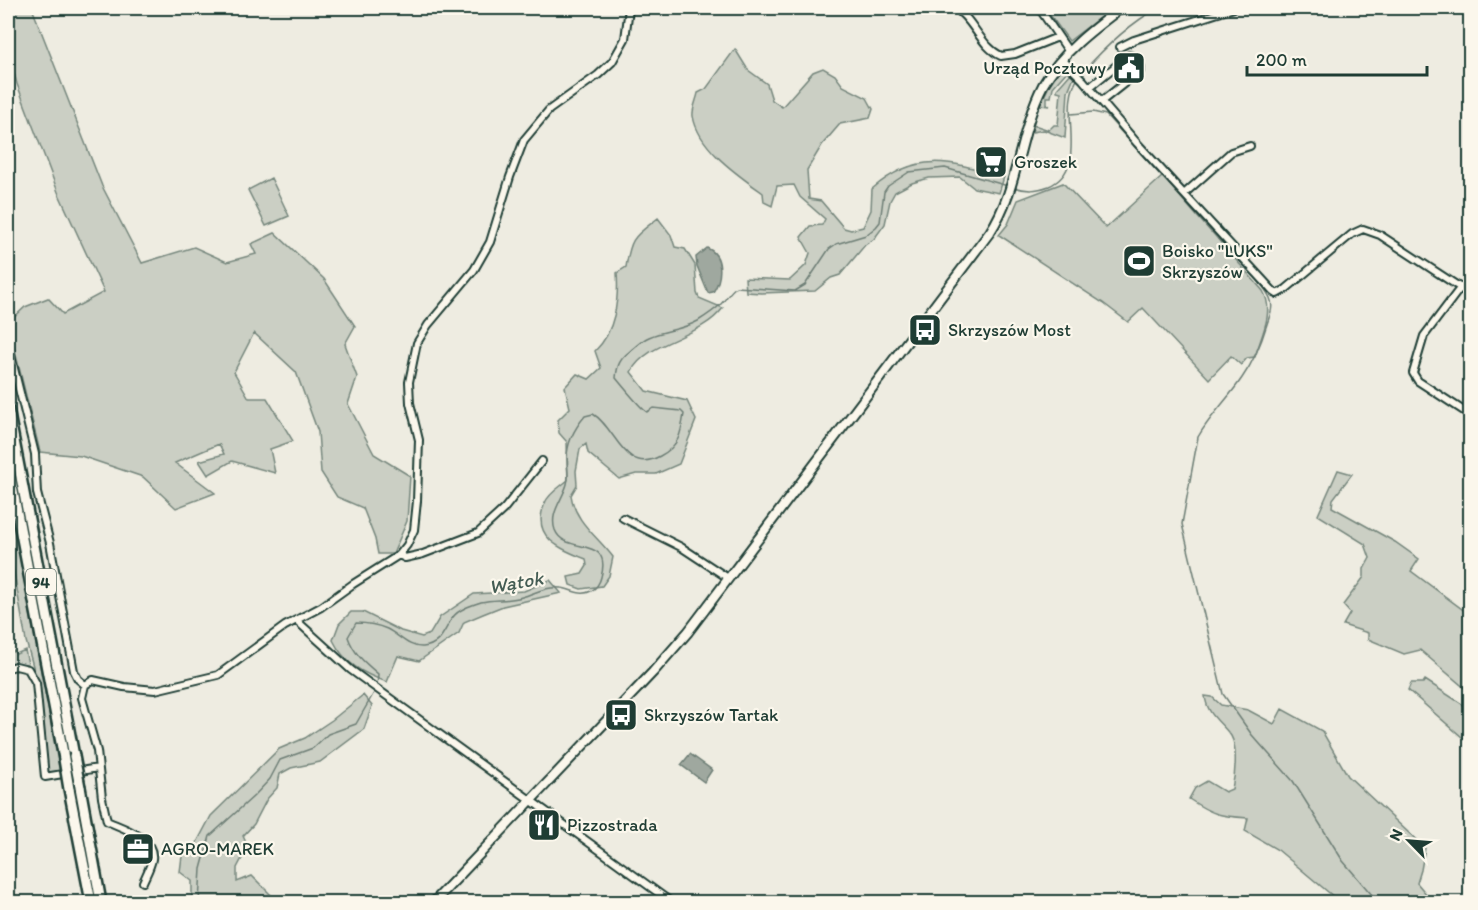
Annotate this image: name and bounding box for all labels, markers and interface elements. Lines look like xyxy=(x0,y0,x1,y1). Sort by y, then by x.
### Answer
scale bar xyxy=(1247,39,1427,77)
text: 200 m xyxy=(1256,49,1307,71)
public building icon: Urząd Pocztowy xyxy=(1111,50,1147,86)
place label: Urząd Pocztowy xyxy=(983,57,1107,79)
supermarket icon: Groszek xyxy=(973,144,1009,180)
place label: Groszek xyxy=(1014,151,1078,173)
place label: Boisko "LUKS" Skrzyszów xyxy=(1162,240,1273,283)
sports icon: Boisko "LUKS" Skrzyszów xyxy=(1121,243,1157,279)
bus stop icon: Skrzyszów Most xyxy=(907,312,943,348)
place label: Skrzyszów Most xyxy=(948,319,1071,341)
water label: Wątok xyxy=(487,565,547,599)
road number: 94 xyxy=(26,569,56,595)
bus stop icon: Skrzyszów Tartak xyxy=(603,697,639,733)
place label: Skrzyszów Tartak xyxy=(644,704,779,726)
restaurant icon: Pizzostrada xyxy=(526,807,562,843)
north arrow xyxy=(1379,811,1439,871)
place label: Pizzostrada xyxy=(567,814,658,836)
text: N xyxy=(1385,826,1407,844)
office icon: AGRO-MAREK xyxy=(120,831,156,867)
place label: AGRO-MAREK xyxy=(161,838,274,860)

